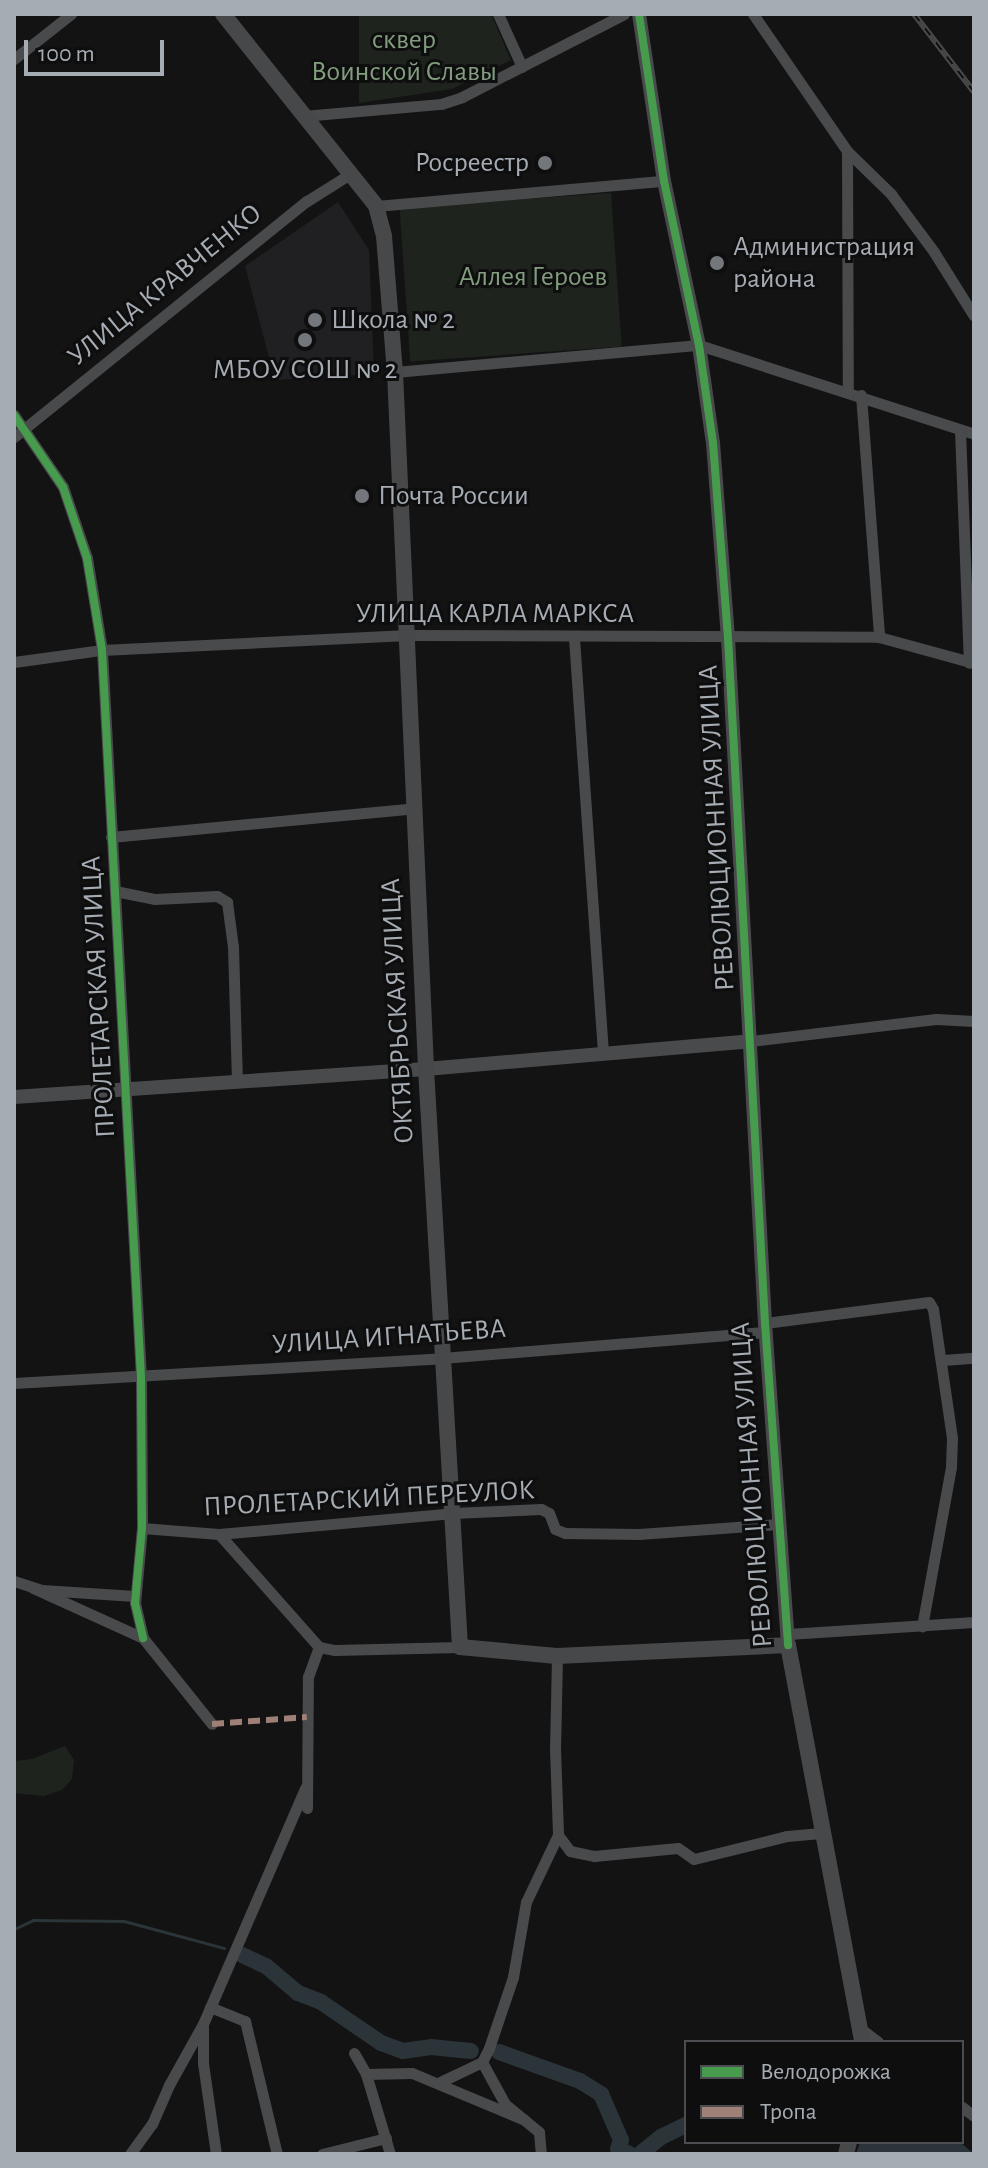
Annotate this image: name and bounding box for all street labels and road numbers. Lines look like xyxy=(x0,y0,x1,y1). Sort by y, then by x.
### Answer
street label: УЛИЦА КРАВЧЕНКО xyxy=(61,197,269,373)
street label: УЛИЦА КАРЛА МАРКСА xyxy=(356,597,634,631)
street label: РЕВОЛЮЦИОННАЯ УЛИЦА xyxy=(692,664,742,992)
street label: ПРОЛЕТАРСКАЯ УЛИЦА xyxy=(75,855,123,1139)
street label: ОКТЯБРЬСКАЯ УЛИЦА xyxy=(374,877,422,1145)
street label: УЛИЦА ИГНАТЬЕВА xyxy=(271,1312,507,1362)
street label: РЕВОЛЮЦИОННАЯ УЛИЦА xyxy=(724,1321,780,1649)
street label: ПРОЛЕТАРСКИЙ ПЕРЕУЛОК xyxy=(203,1474,535,1524)

